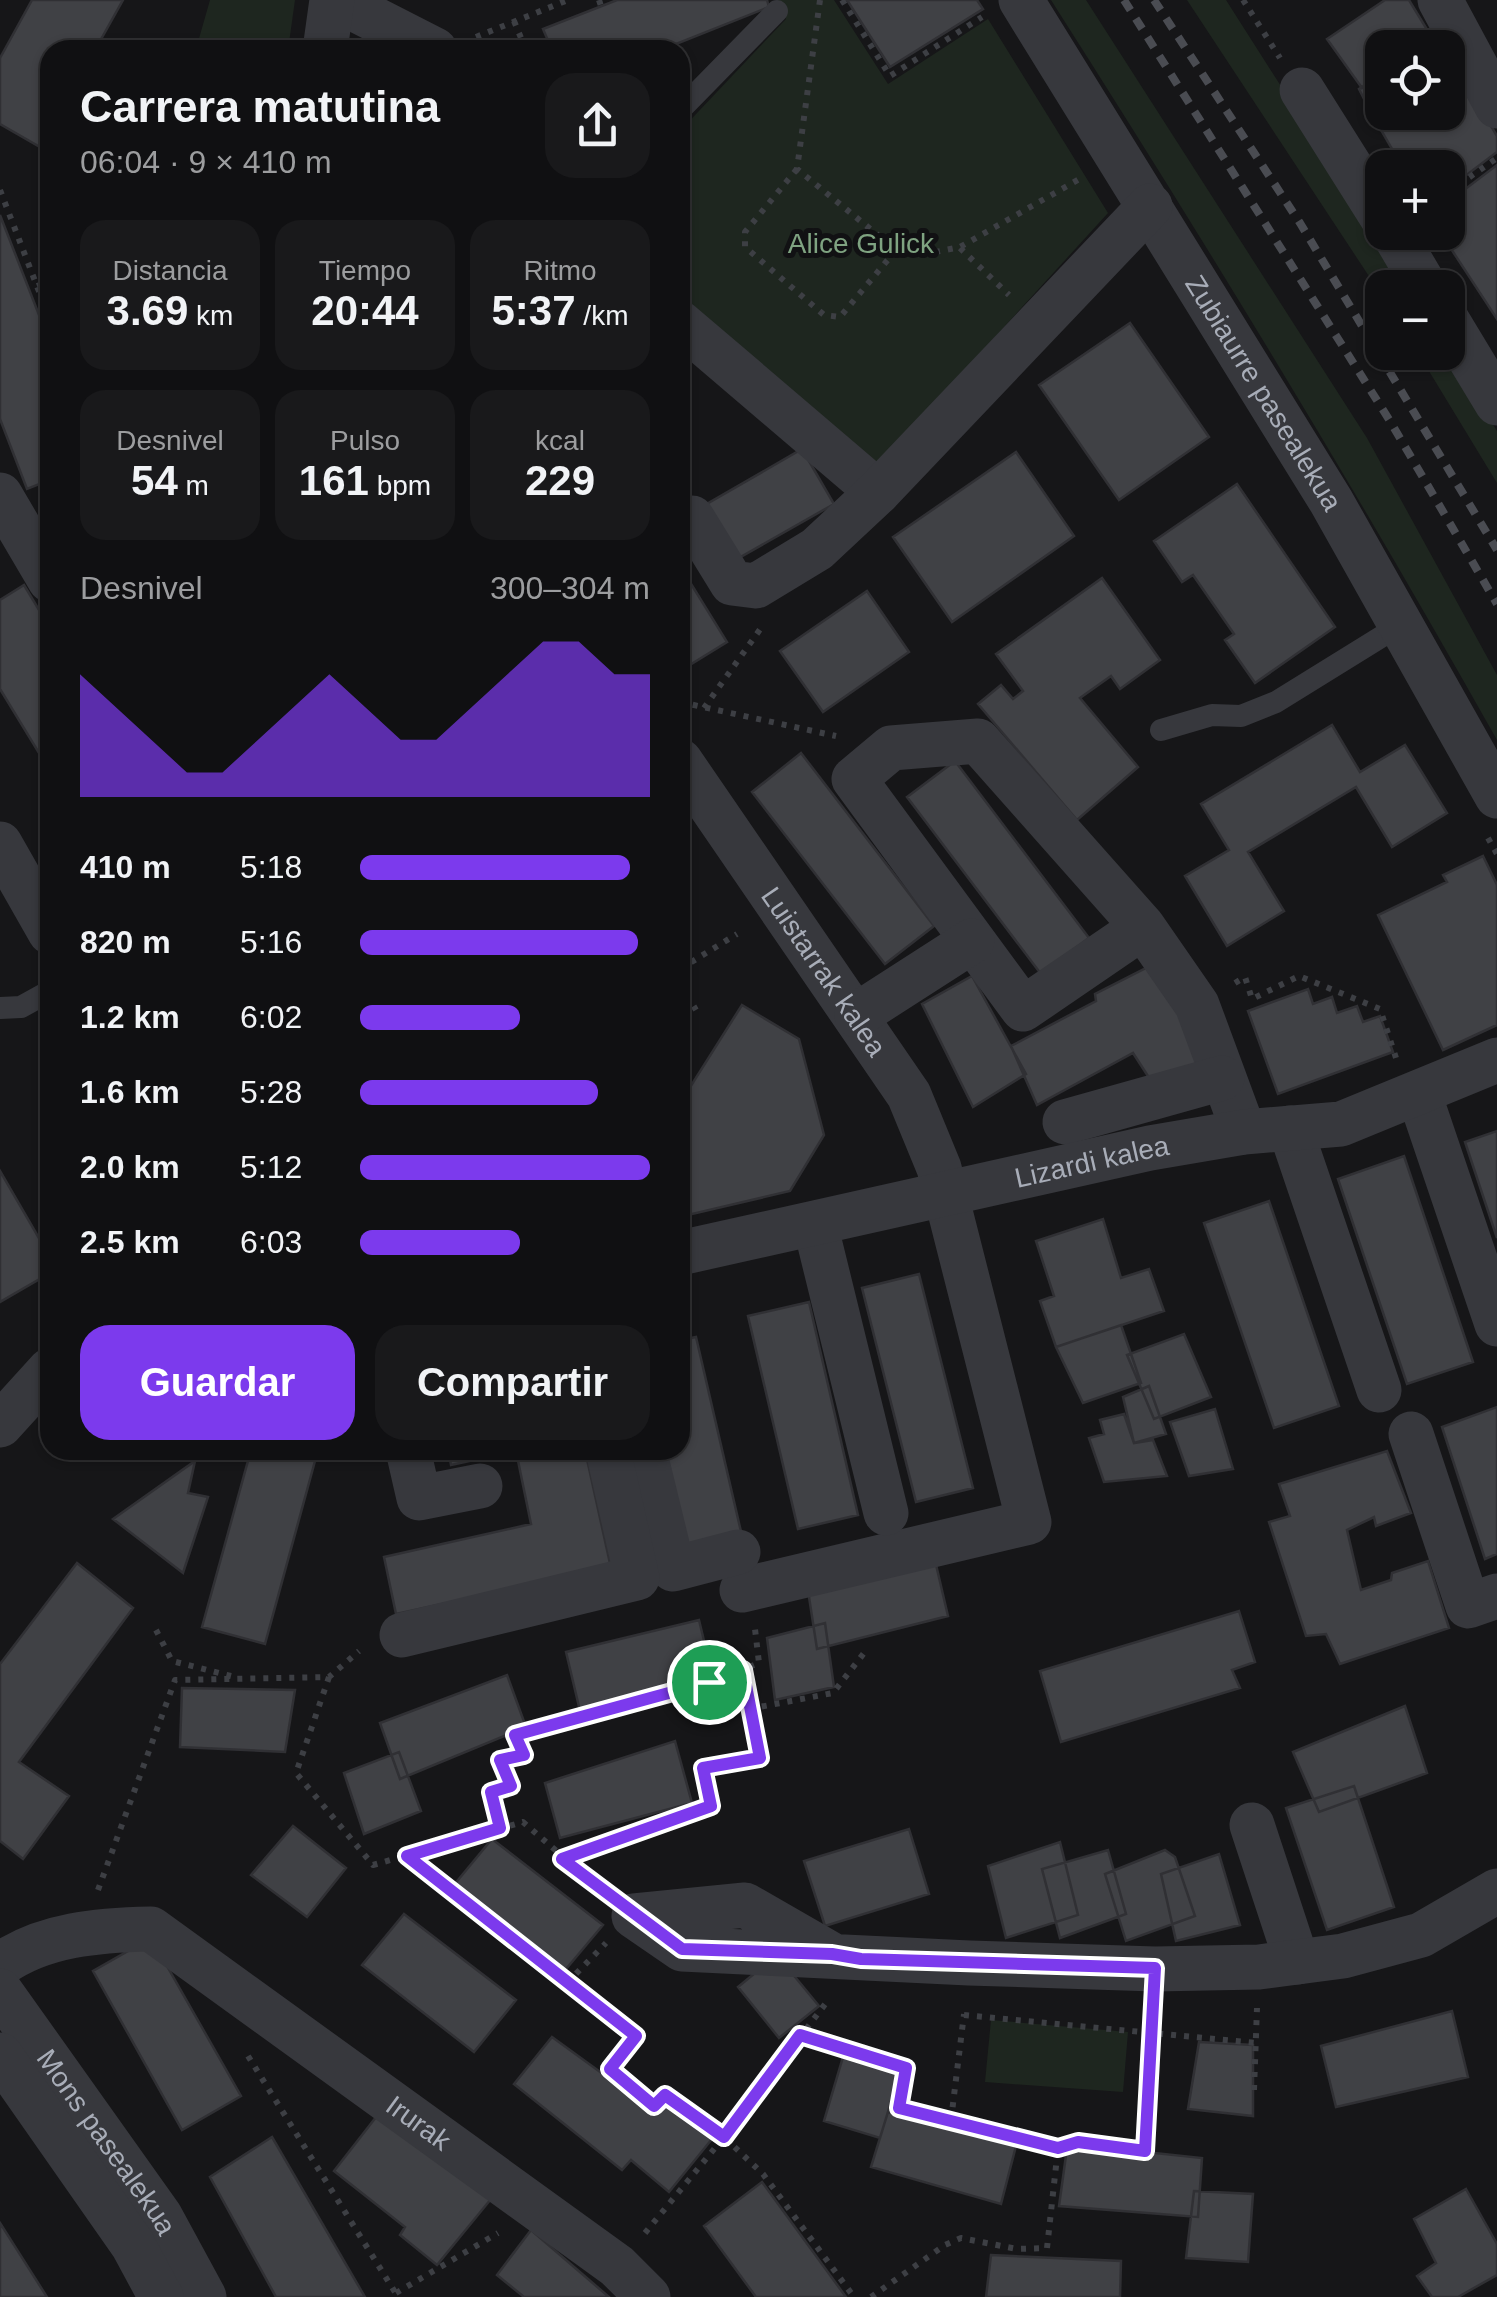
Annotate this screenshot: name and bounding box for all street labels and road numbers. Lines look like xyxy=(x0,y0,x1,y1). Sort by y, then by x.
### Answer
street label: Zubiaurre pasealekua xyxy=(1179,270,1348,516)
street label: Luistarrak kalea xyxy=(755,881,893,1062)
street label: Lizardi kalea xyxy=(1012,1130,1172,1194)
street label: Mons pasealekua xyxy=(31,2044,182,2240)
street label: Irurak xyxy=(380,2089,457,2157)

